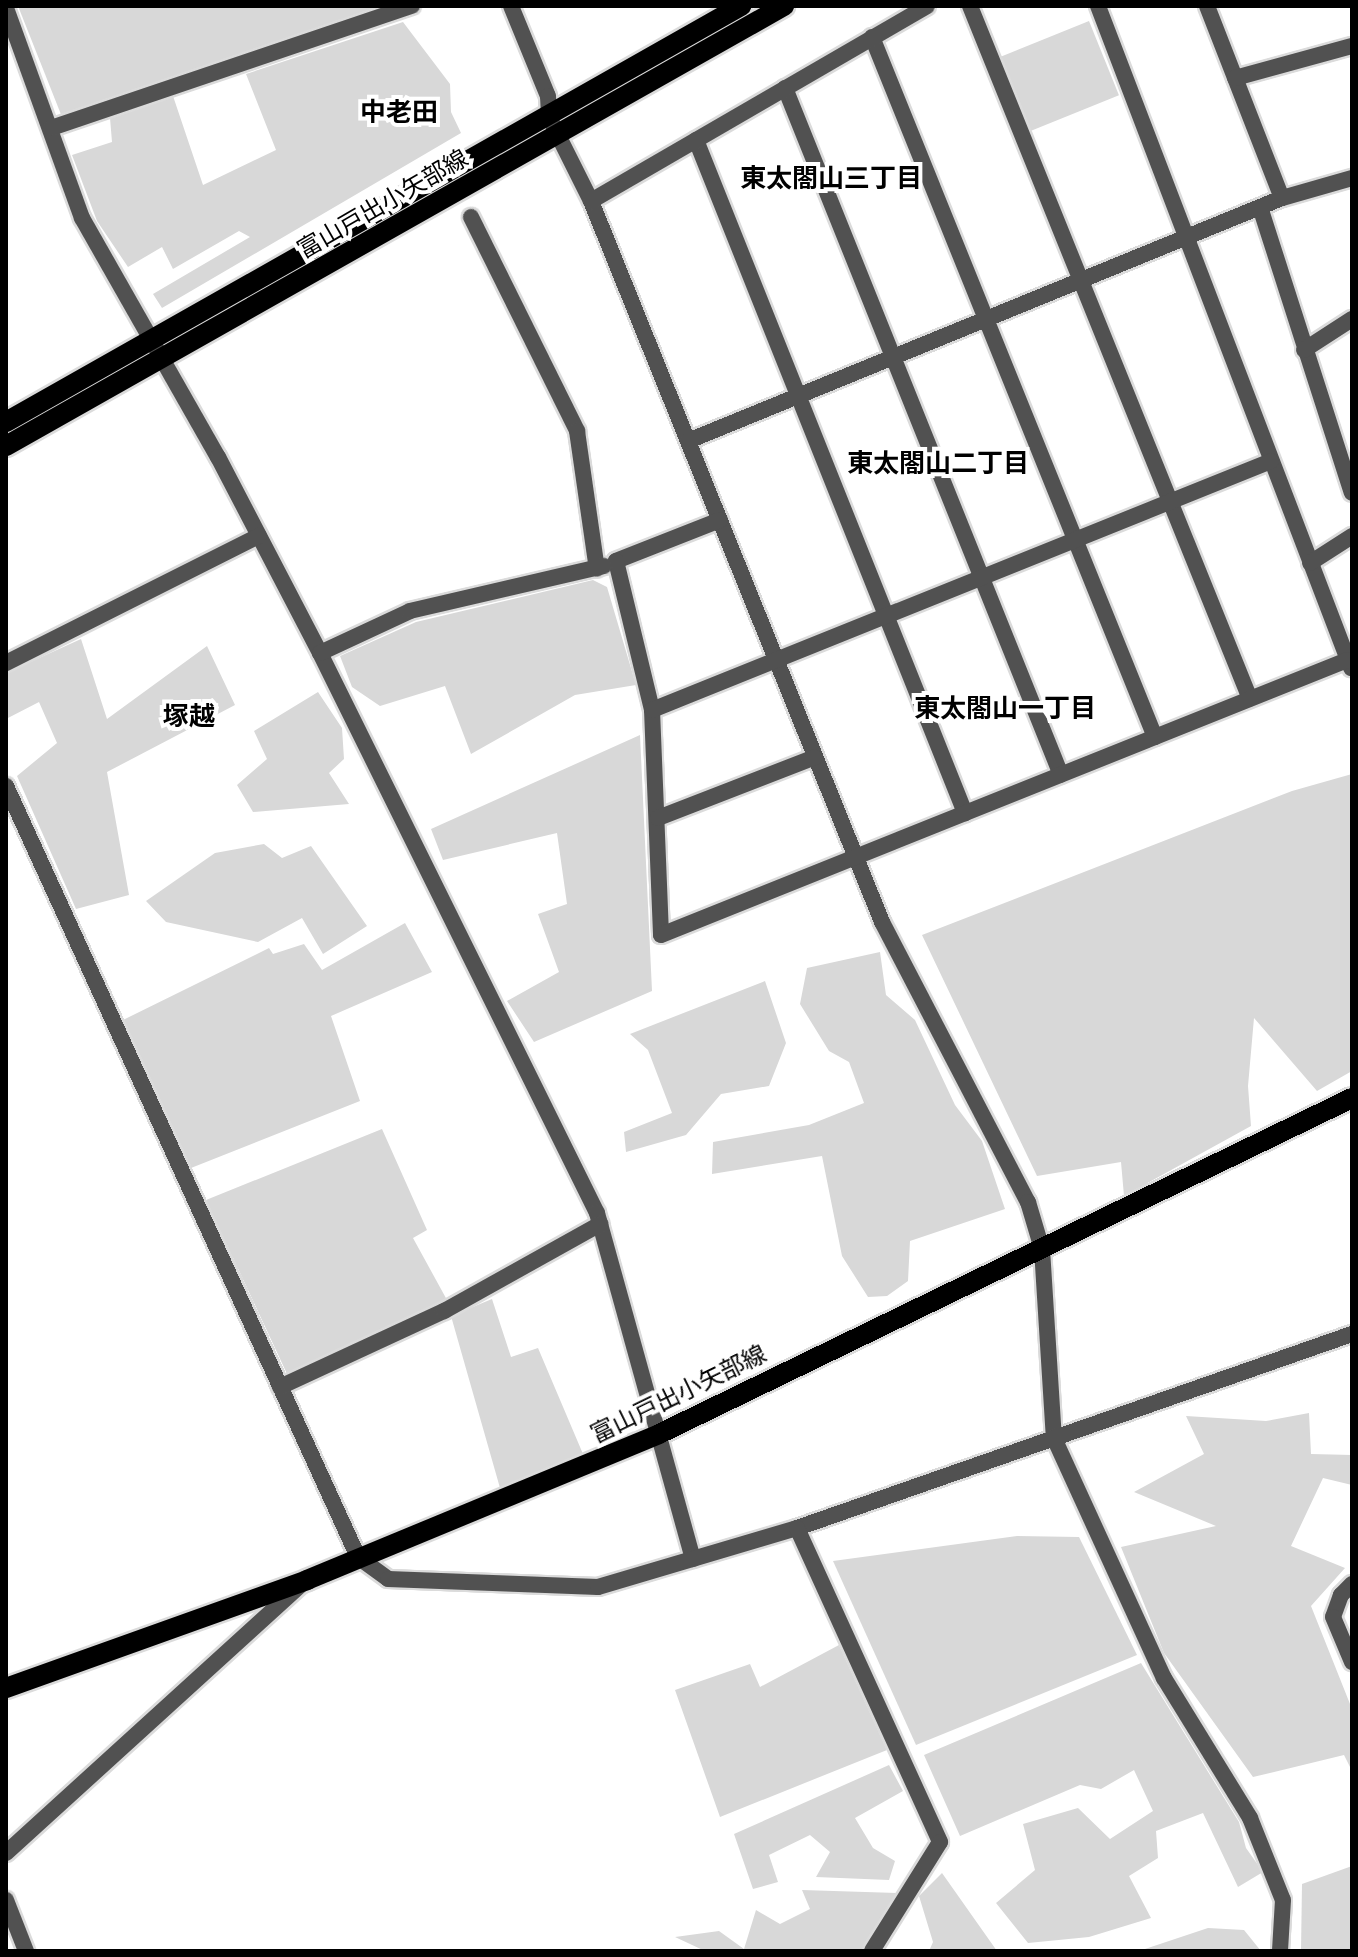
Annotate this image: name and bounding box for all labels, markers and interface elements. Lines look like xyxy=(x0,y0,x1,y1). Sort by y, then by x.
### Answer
district label: 中老田 xyxy=(360,96,438,128)
street label: 富山戸出小矢部線 xyxy=(292,143,472,263)
district label: 東太閤山三丁目 xyxy=(740,162,922,194)
district label: 東太閤山二丁目 xyxy=(847,447,1029,479)
district label: 東太閤山一丁目 xyxy=(914,692,1096,724)
district label: 塚越 xyxy=(163,700,215,732)
street label: 富山戸出小矢部線 xyxy=(585,1338,771,1448)

